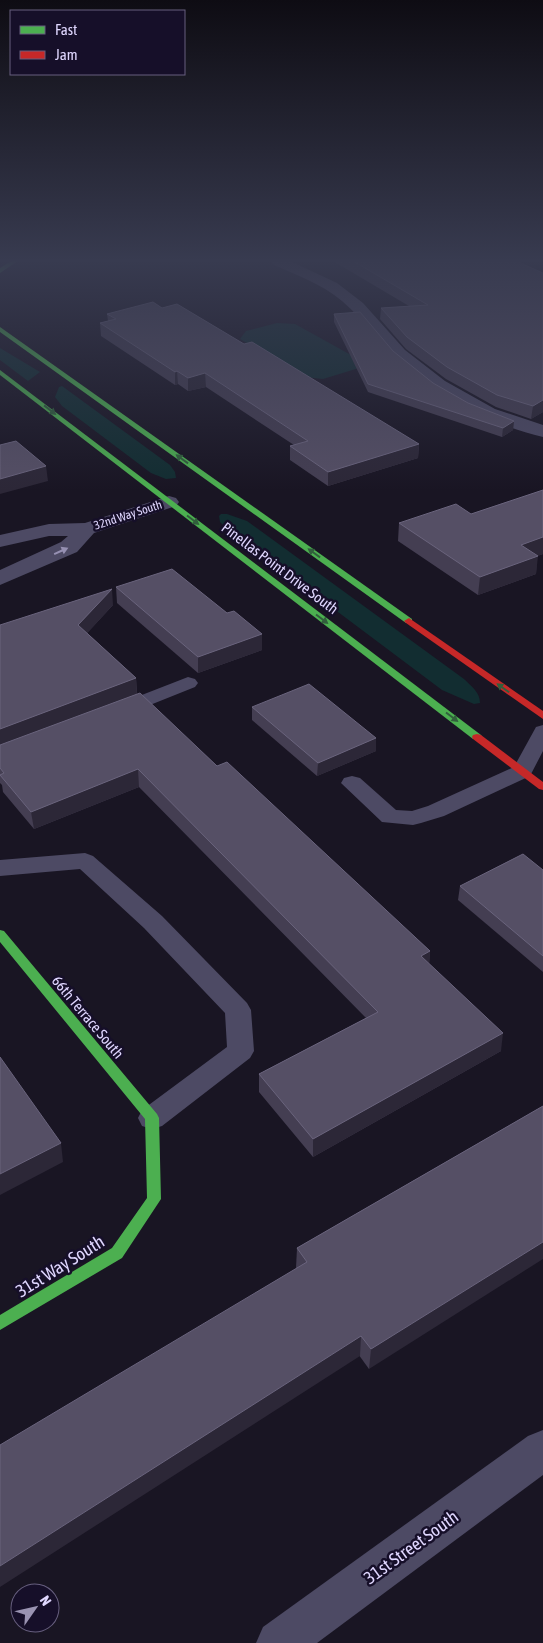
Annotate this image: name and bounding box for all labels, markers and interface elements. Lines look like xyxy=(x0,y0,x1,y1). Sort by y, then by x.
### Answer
legend xyxy=(10,10,185,75)
text: Fast xyxy=(55,21,77,38)
text: Jam xyxy=(55,46,78,63)
one-way arrow xyxy=(43,405,56,416)
one-way arrow xyxy=(176,453,189,464)
street label: 32nd Way South xyxy=(92,497,164,533)
one-way arrow xyxy=(186,515,200,525)
street label: Pinellas Point Drive South xyxy=(218,519,342,617)
one-way arrow xyxy=(54,546,68,554)
one-way arrow xyxy=(307,548,321,558)
one-way arrow xyxy=(315,613,328,624)
one-way arrow xyxy=(496,683,510,693)
one-way arrow xyxy=(445,712,459,722)
street label: 66th Terrace South xyxy=(49,972,127,1062)
street label: 31st Way South xyxy=(12,1231,108,1301)
street label: 31st Street South xyxy=(360,1506,462,1588)
north arrow xyxy=(10,1583,60,1633)
text: N xyxy=(37,1593,55,1609)

